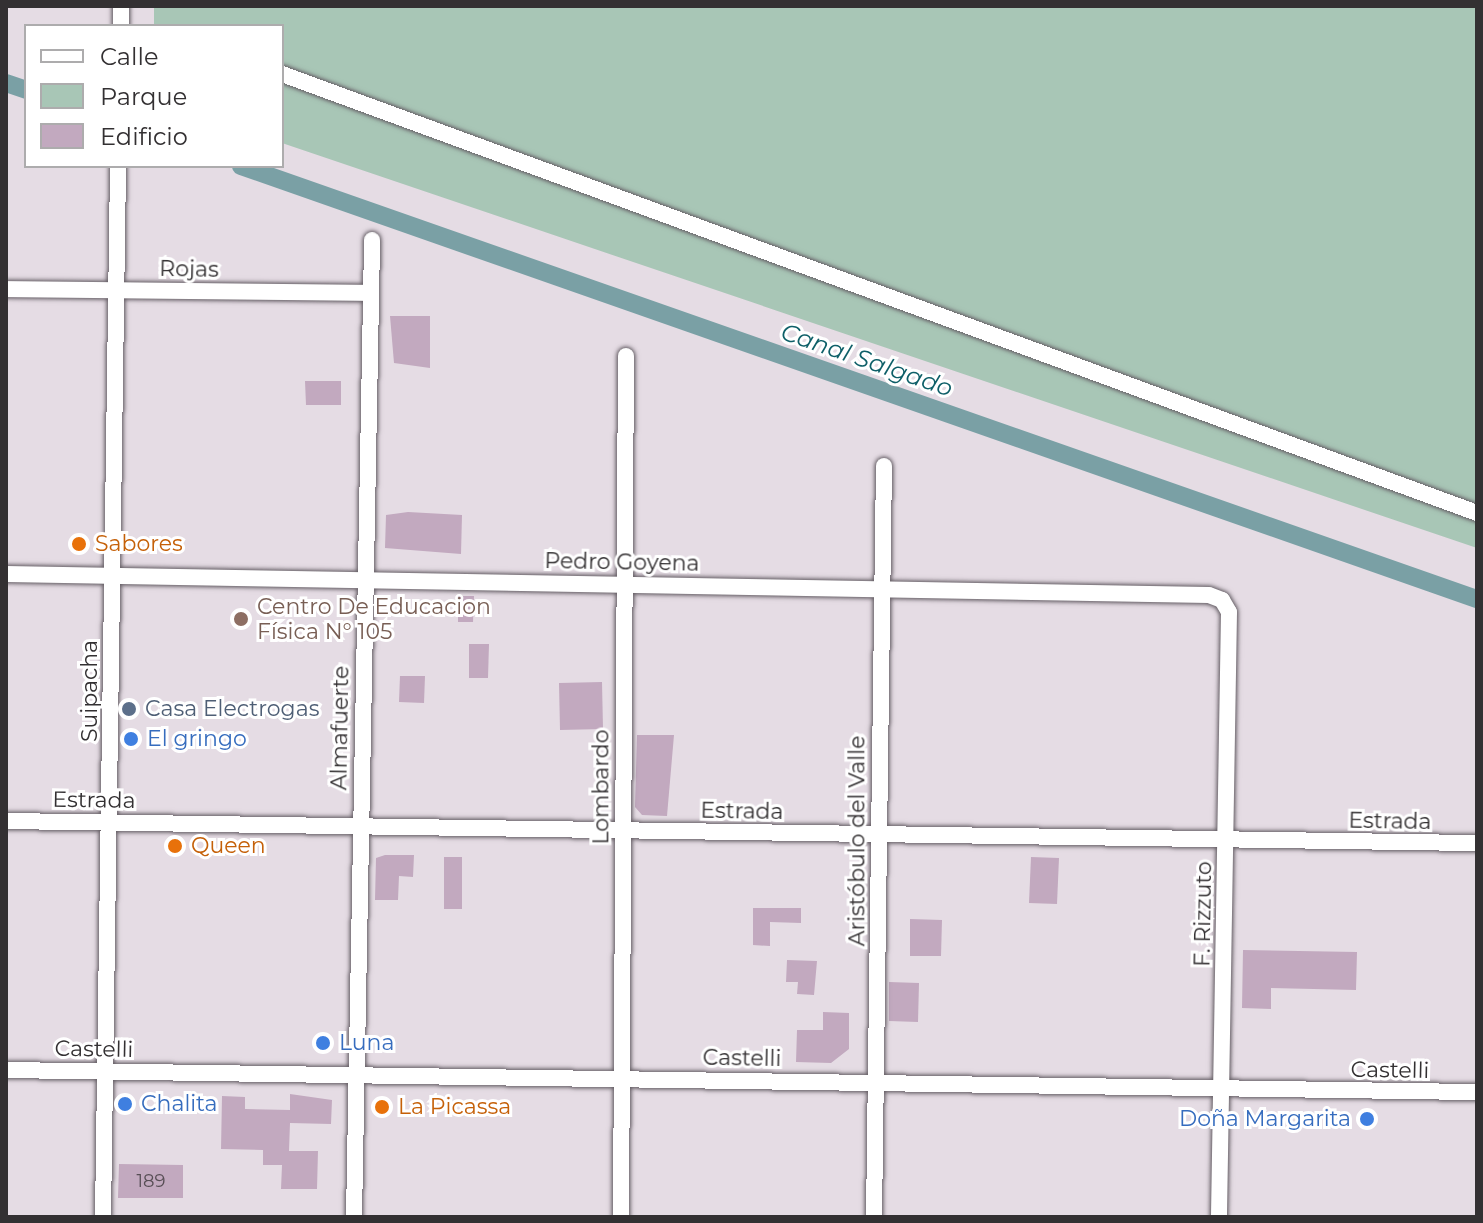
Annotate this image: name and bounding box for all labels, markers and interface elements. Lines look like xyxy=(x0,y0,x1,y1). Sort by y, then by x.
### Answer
legend xyxy=(24,24,284,168)
text: Calle xyxy=(100,42,158,71)
text: Parque xyxy=(100,82,187,111)
text: Edificio xyxy=(100,122,188,151)
street label: Rojas xyxy=(159,255,219,283)
water label: Canal Salgado xyxy=(777,317,957,403)
place label: Sabores xyxy=(95,531,183,557)
marker: Sabores xyxy=(70,535,88,553)
street label: Pedro Goyena xyxy=(544,547,700,577)
place label: Centro De Educacion Física N° 105 xyxy=(257,593,491,644)
marker: Centro De Educacion Física N° 105 xyxy=(232,610,250,628)
street label: Suipacha xyxy=(77,640,103,742)
street label: Almafuerte xyxy=(326,666,354,790)
place label: Casa Electrogas xyxy=(145,696,319,722)
marker: Casa Electrogas xyxy=(120,700,138,718)
place label: El gringo xyxy=(147,726,247,752)
marker: El gringo xyxy=(122,730,140,748)
street label: Lombardo xyxy=(588,730,614,844)
street label: Aristóbulo del Valle xyxy=(844,736,870,946)
street label: Estrada xyxy=(52,786,136,814)
street label: Estrada xyxy=(700,797,784,825)
street label: Estrada xyxy=(1348,807,1432,835)
place label: Queen xyxy=(191,833,266,859)
marker: Queen xyxy=(166,837,184,855)
street label: F. Rizzuto xyxy=(1189,861,1217,967)
place label: Luna xyxy=(339,1030,394,1056)
marker: Luna xyxy=(314,1034,332,1052)
street label: Castelli xyxy=(54,1035,134,1063)
street label: Castelli xyxy=(702,1044,782,1072)
street label: Castelli xyxy=(1350,1056,1430,1084)
place label: Chalita xyxy=(141,1091,218,1117)
place label: La Picassa xyxy=(398,1094,511,1120)
marker: Chalita xyxy=(116,1095,134,1113)
marker: La Picassa xyxy=(373,1098,391,1116)
place label: Doña Margarita xyxy=(1179,1106,1351,1132)
marker: Doña Margarita xyxy=(1358,1110,1376,1128)
house number: 189 xyxy=(137,1170,165,1192)

